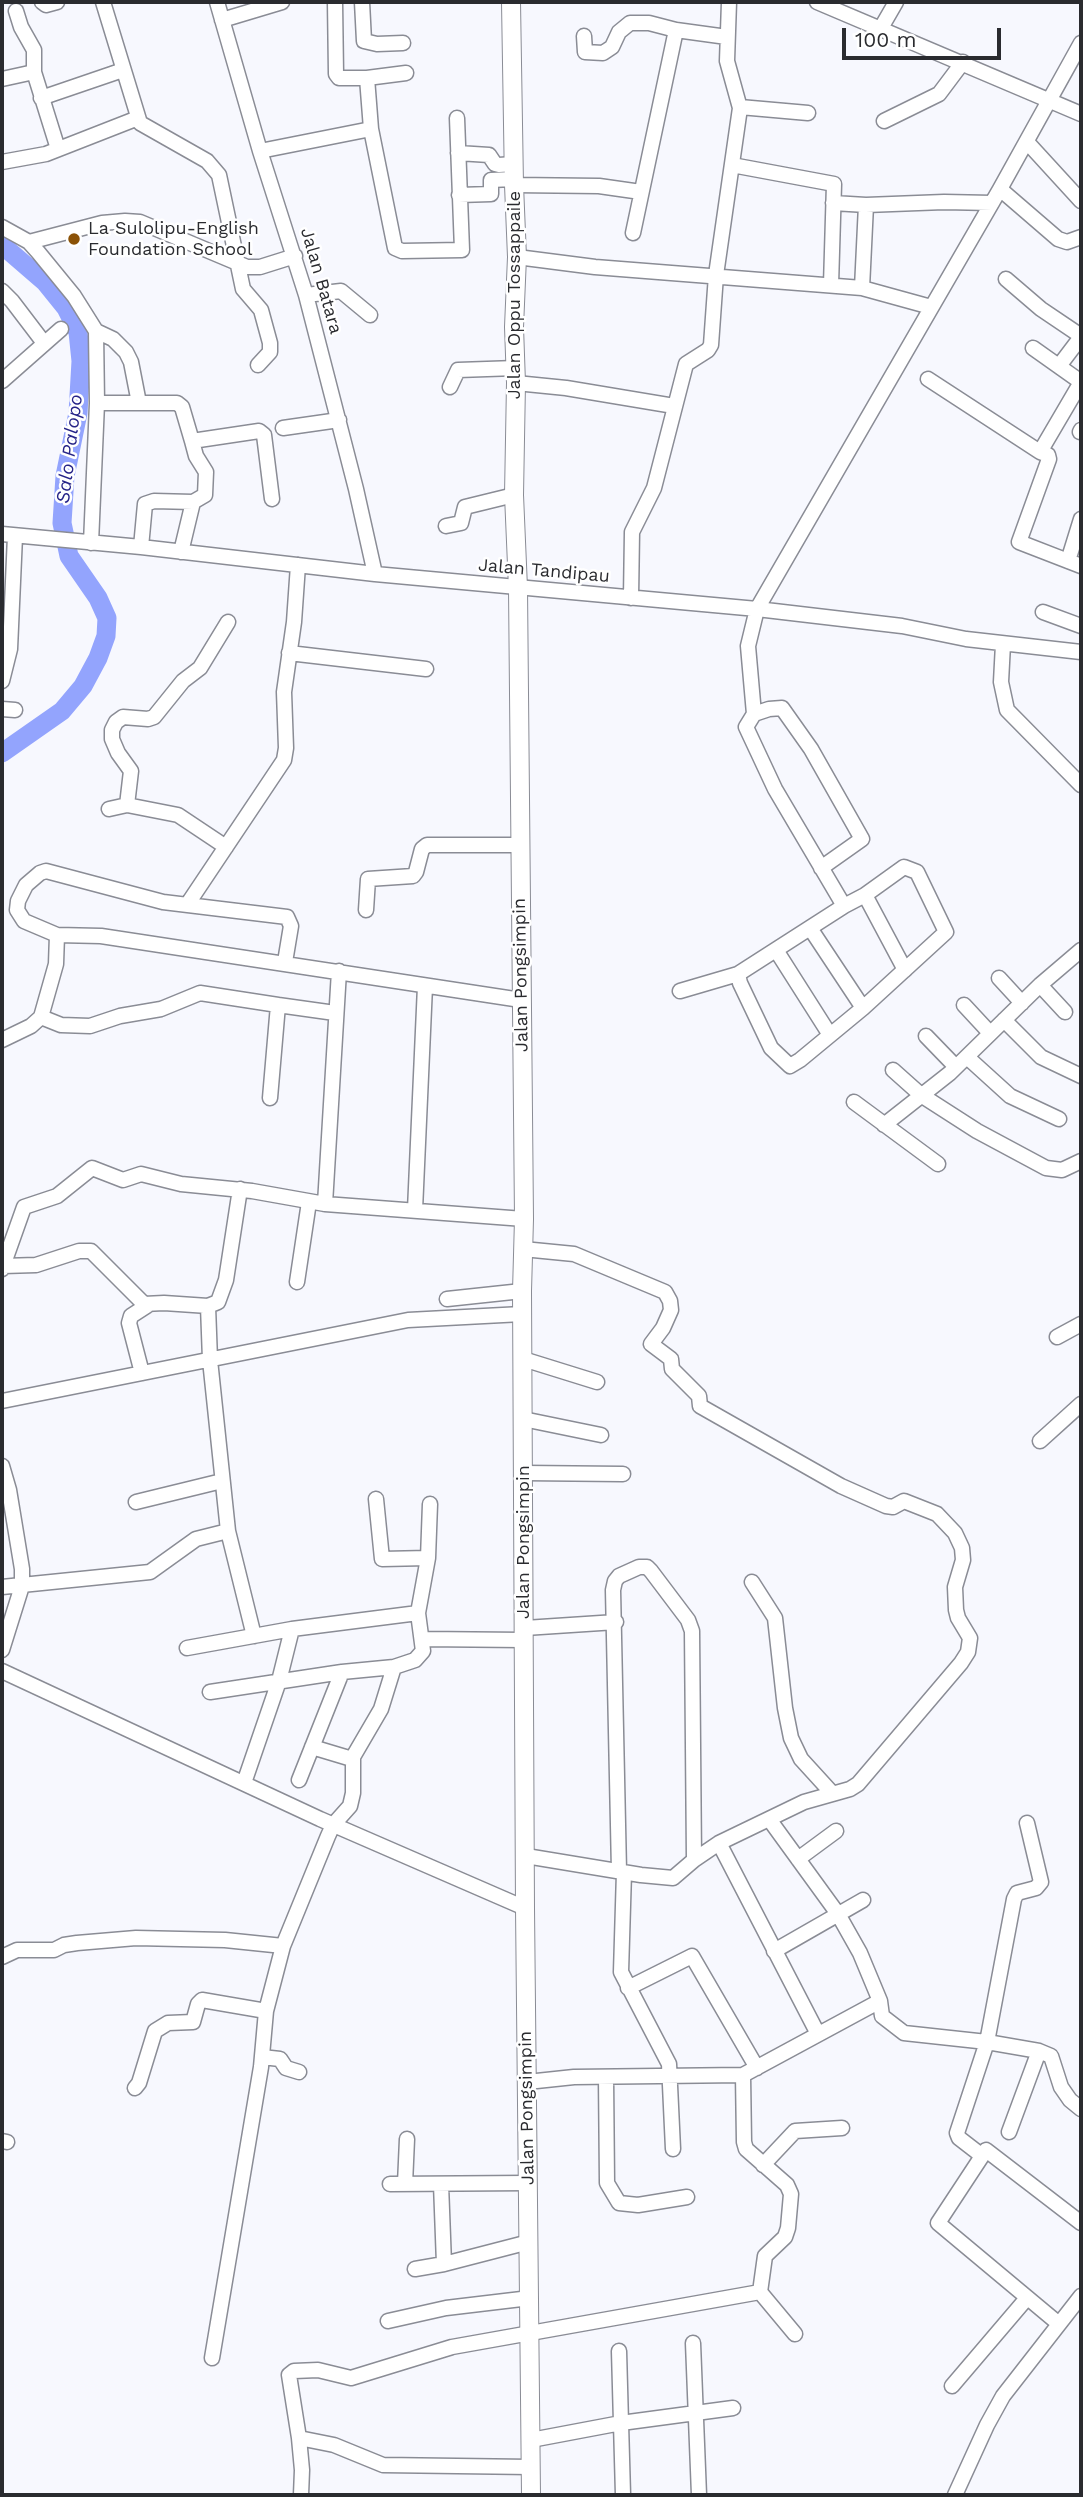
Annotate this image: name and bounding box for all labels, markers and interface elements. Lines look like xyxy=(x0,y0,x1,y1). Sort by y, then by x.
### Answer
scale bar xyxy=(845,14,1004,58)
text: 100 m xyxy=(855,27,917,52)
street label: Jalan Oppu Tossappaile xyxy=(504,191,526,399)
place label: La Sulolipu-English Foundation School xyxy=(88,218,259,260)
street label: Jalan Batara xyxy=(296,225,346,337)
marker: La Sulolipu-English Foundation School xyxy=(66,231,82,247)
water label: Salo Palopo xyxy=(52,393,88,505)
street label: Jalan Tandipau xyxy=(477,554,611,588)
street label: Jalan Pongsimpin xyxy=(509,898,533,1052)
street label: Jalan Pongsimpin xyxy=(513,1465,535,1619)
street label: Jalan Pongsimpin xyxy=(515,2031,539,2185)

